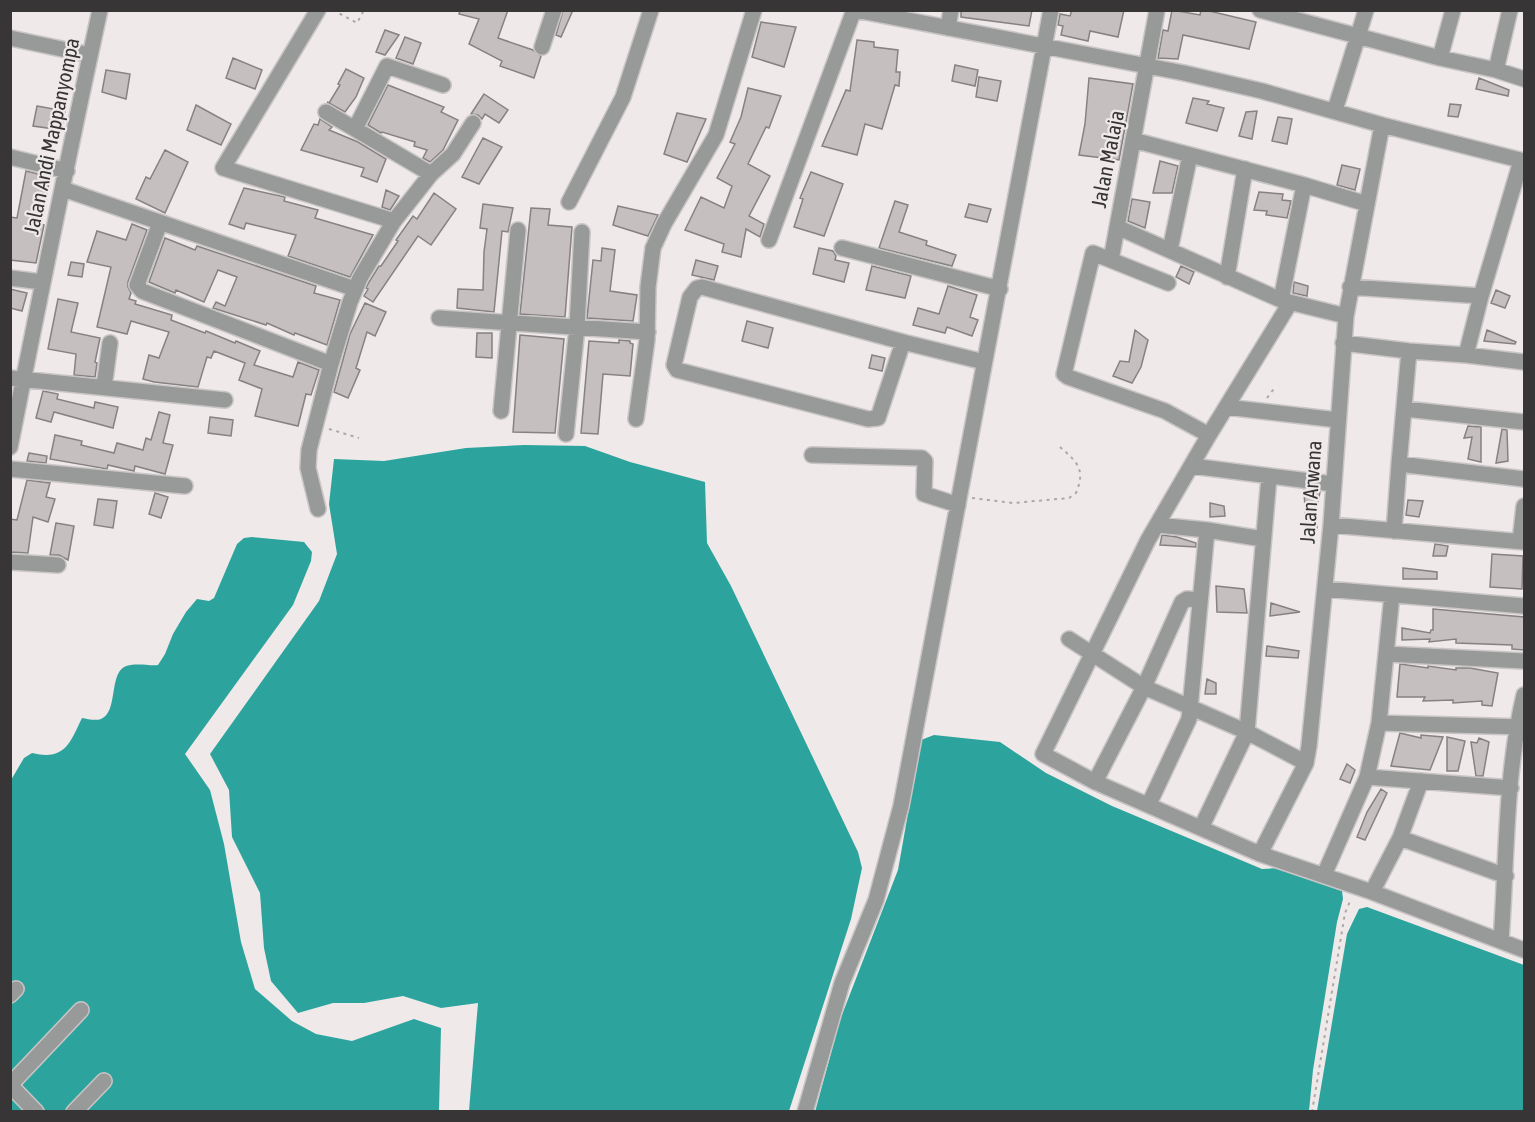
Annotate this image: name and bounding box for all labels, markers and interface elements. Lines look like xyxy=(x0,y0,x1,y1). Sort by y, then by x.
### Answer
street label: Jalan Andi Mappanyompa xyxy=(19,36,84,236)
street label: Jalan Malaja xyxy=(1086,108,1128,210)
street label: Jalan Arwana xyxy=(1294,440,1326,544)

